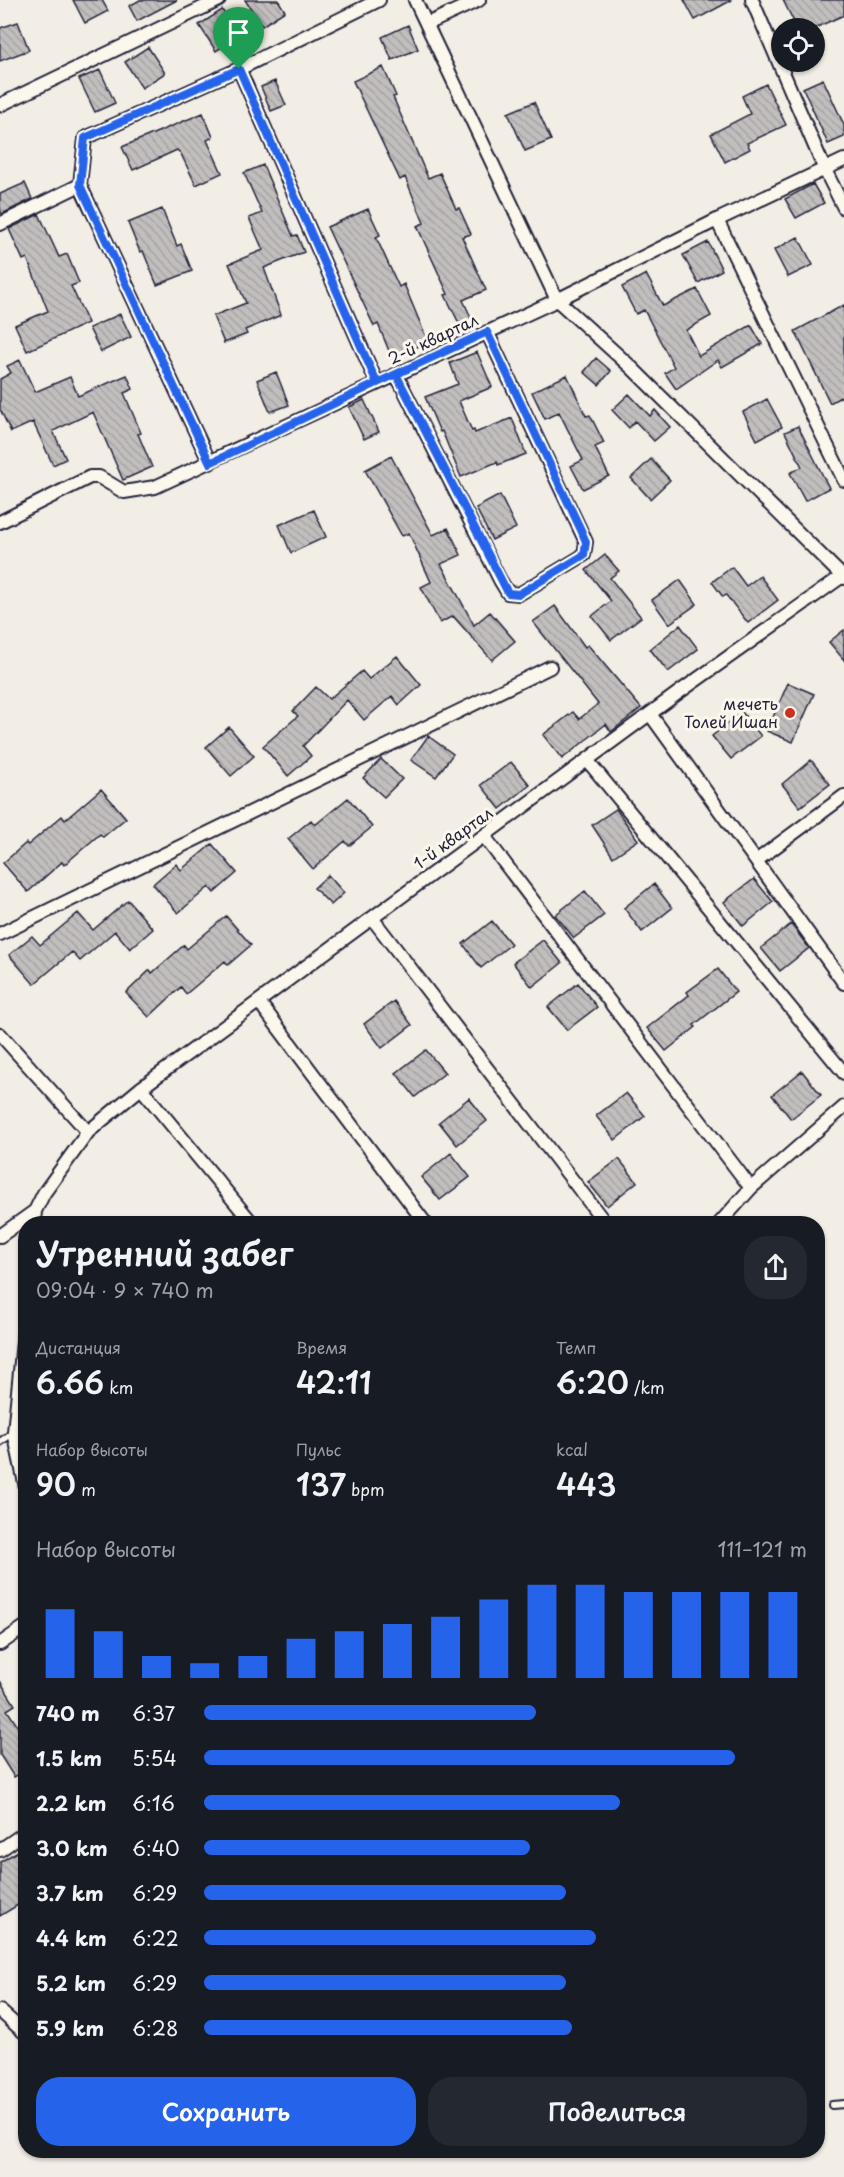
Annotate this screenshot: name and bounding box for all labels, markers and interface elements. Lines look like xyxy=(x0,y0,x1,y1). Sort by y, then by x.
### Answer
pin xyxy=(213,7,264,69)
icon: arrive xyxy=(222,16,255,49)
map controls xyxy=(771,18,825,72)
button: locate xyxy=(771,18,825,72)
street label: 2-й квартал xyxy=(384,307,482,369)
place label: мечеть Толей Ишан xyxy=(684,691,778,733)
marker: мечеть Толей Ишан xyxy=(783,706,797,720)
street label: 1-й квартал xyxy=(408,800,497,874)
text: Утренний забег xyxy=(36,1227,293,1277)
button: share xyxy=(744,1236,807,1299)
text: 09:04 · 9 × 740 m xyxy=(36,1275,214,1305)
text: Дистанция xyxy=(36,1335,121,1359)
text: Время xyxy=(296,1335,347,1359)
text: Темп xyxy=(556,1335,596,1359)
text: 6.66 xyxy=(36,1359,104,1404)
text: 42:11 xyxy=(296,1359,372,1404)
text: 6:20 xyxy=(556,1359,629,1404)
text: km xyxy=(104,1375,133,1399)
text: /km xyxy=(629,1375,665,1399)
text: Набор высоты xyxy=(36,1437,148,1461)
text: Пульс xyxy=(296,1437,341,1461)
text: kcal xyxy=(556,1437,588,1461)
text: 90 xyxy=(36,1461,76,1506)
text: 137 xyxy=(296,1461,346,1506)
text: 443 xyxy=(556,1461,616,1506)
text: m xyxy=(76,1477,96,1501)
text: bpm xyxy=(346,1477,385,1501)
text: Набор высоты xyxy=(36,1534,176,1564)
text: 111–121 m xyxy=(718,1534,807,1564)
text: 740 m xyxy=(36,1698,100,1728)
text: 6:37 xyxy=(132,1698,175,1728)
text: 1.5 km xyxy=(36,1743,102,1773)
text: 5:54 xyxy=(132,1743,177,1773)
text: 2.2 km xyxy=(36,1788,106,1818)
text: 6:16 xyxy=(132,1788,175,1818)
text: 3.0 km xyxy=(36,1833,108,1863)
text: 6:40 xyxy=(132,1833,180,1863)
text: 3.7 km xyxy=(36,1878,104,1908)
text: 6:29 xyxy=(132,1878,177,1908)
text: 4.4 km xyxy=(36,1923,107,1953)
text: 6:22 xyxy=(132,1923,179,1953)
text: 5.2 km xyxy=(36,1968,106,1998)
text: 6:29 xyxy=(132,1968,177,1998)
text: 5.9 km xyxy=(36,2013,104,2043)
text: 6:28 xyxy=(132,2013,178,2043)
button: Сохранить xyxy=(36,2077,416,2146)
button: Поделиться xyxy=(428,2077,807,2146)

